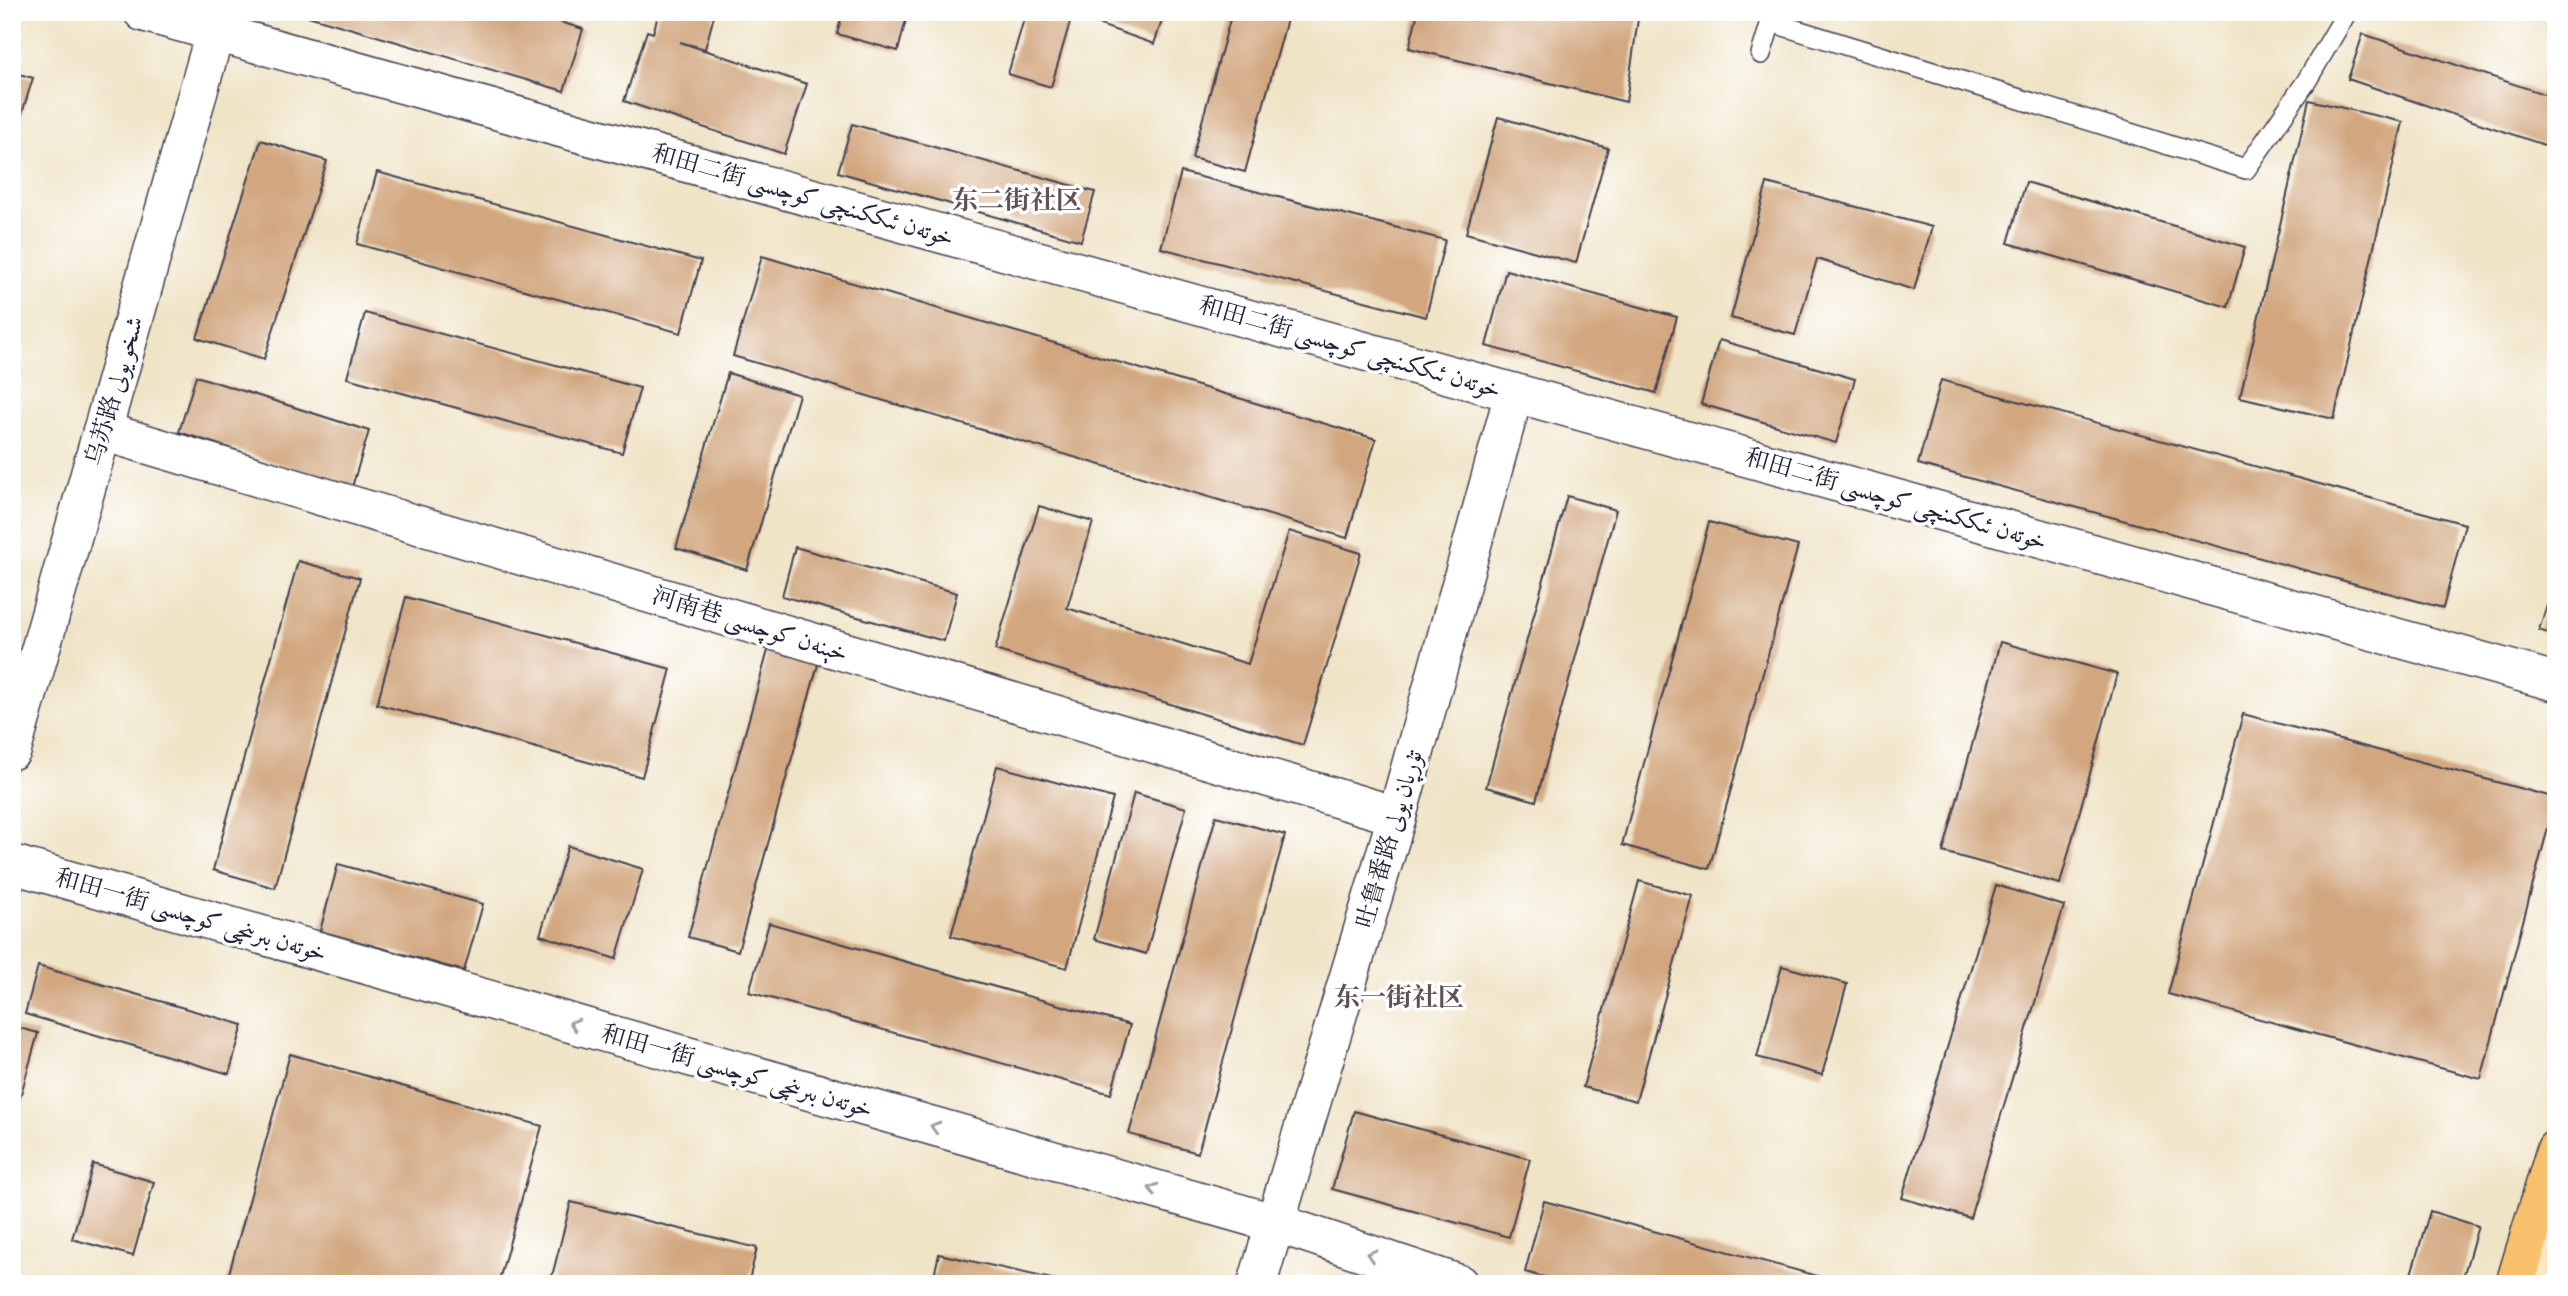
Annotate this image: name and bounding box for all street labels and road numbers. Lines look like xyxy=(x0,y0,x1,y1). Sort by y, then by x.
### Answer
street label: 和田二街 خوتەن ئىككىنچى كوچىسى xyxy=(648,137,958,254)
street label: 和田二街 خوتەن ئىككىنچى كوچىسى xyxy=(1195,289,1505,406)
street label: 乌苏路 شىخو يولى xyxy=(77,313,151,469)
street label: 和田二街 خوتەن ئىككىنچى كوچىسى xyxy=(1741,441,2051,558)
street label: 河南巷 خېنەن كوچىسى xyxy=(648,579,852,670)
street label: 吐鲁番路 تۇرپان يولى xyxy=(1348,746,1431,932)
street label: 和田一街 خوتەن بىرىنچى كوچىسى xyxy=(51,861,330,970)
street label: 和田一街 خوتەن بىرىنچى كوچىسى xyxy=(597,1017,876,1126)

